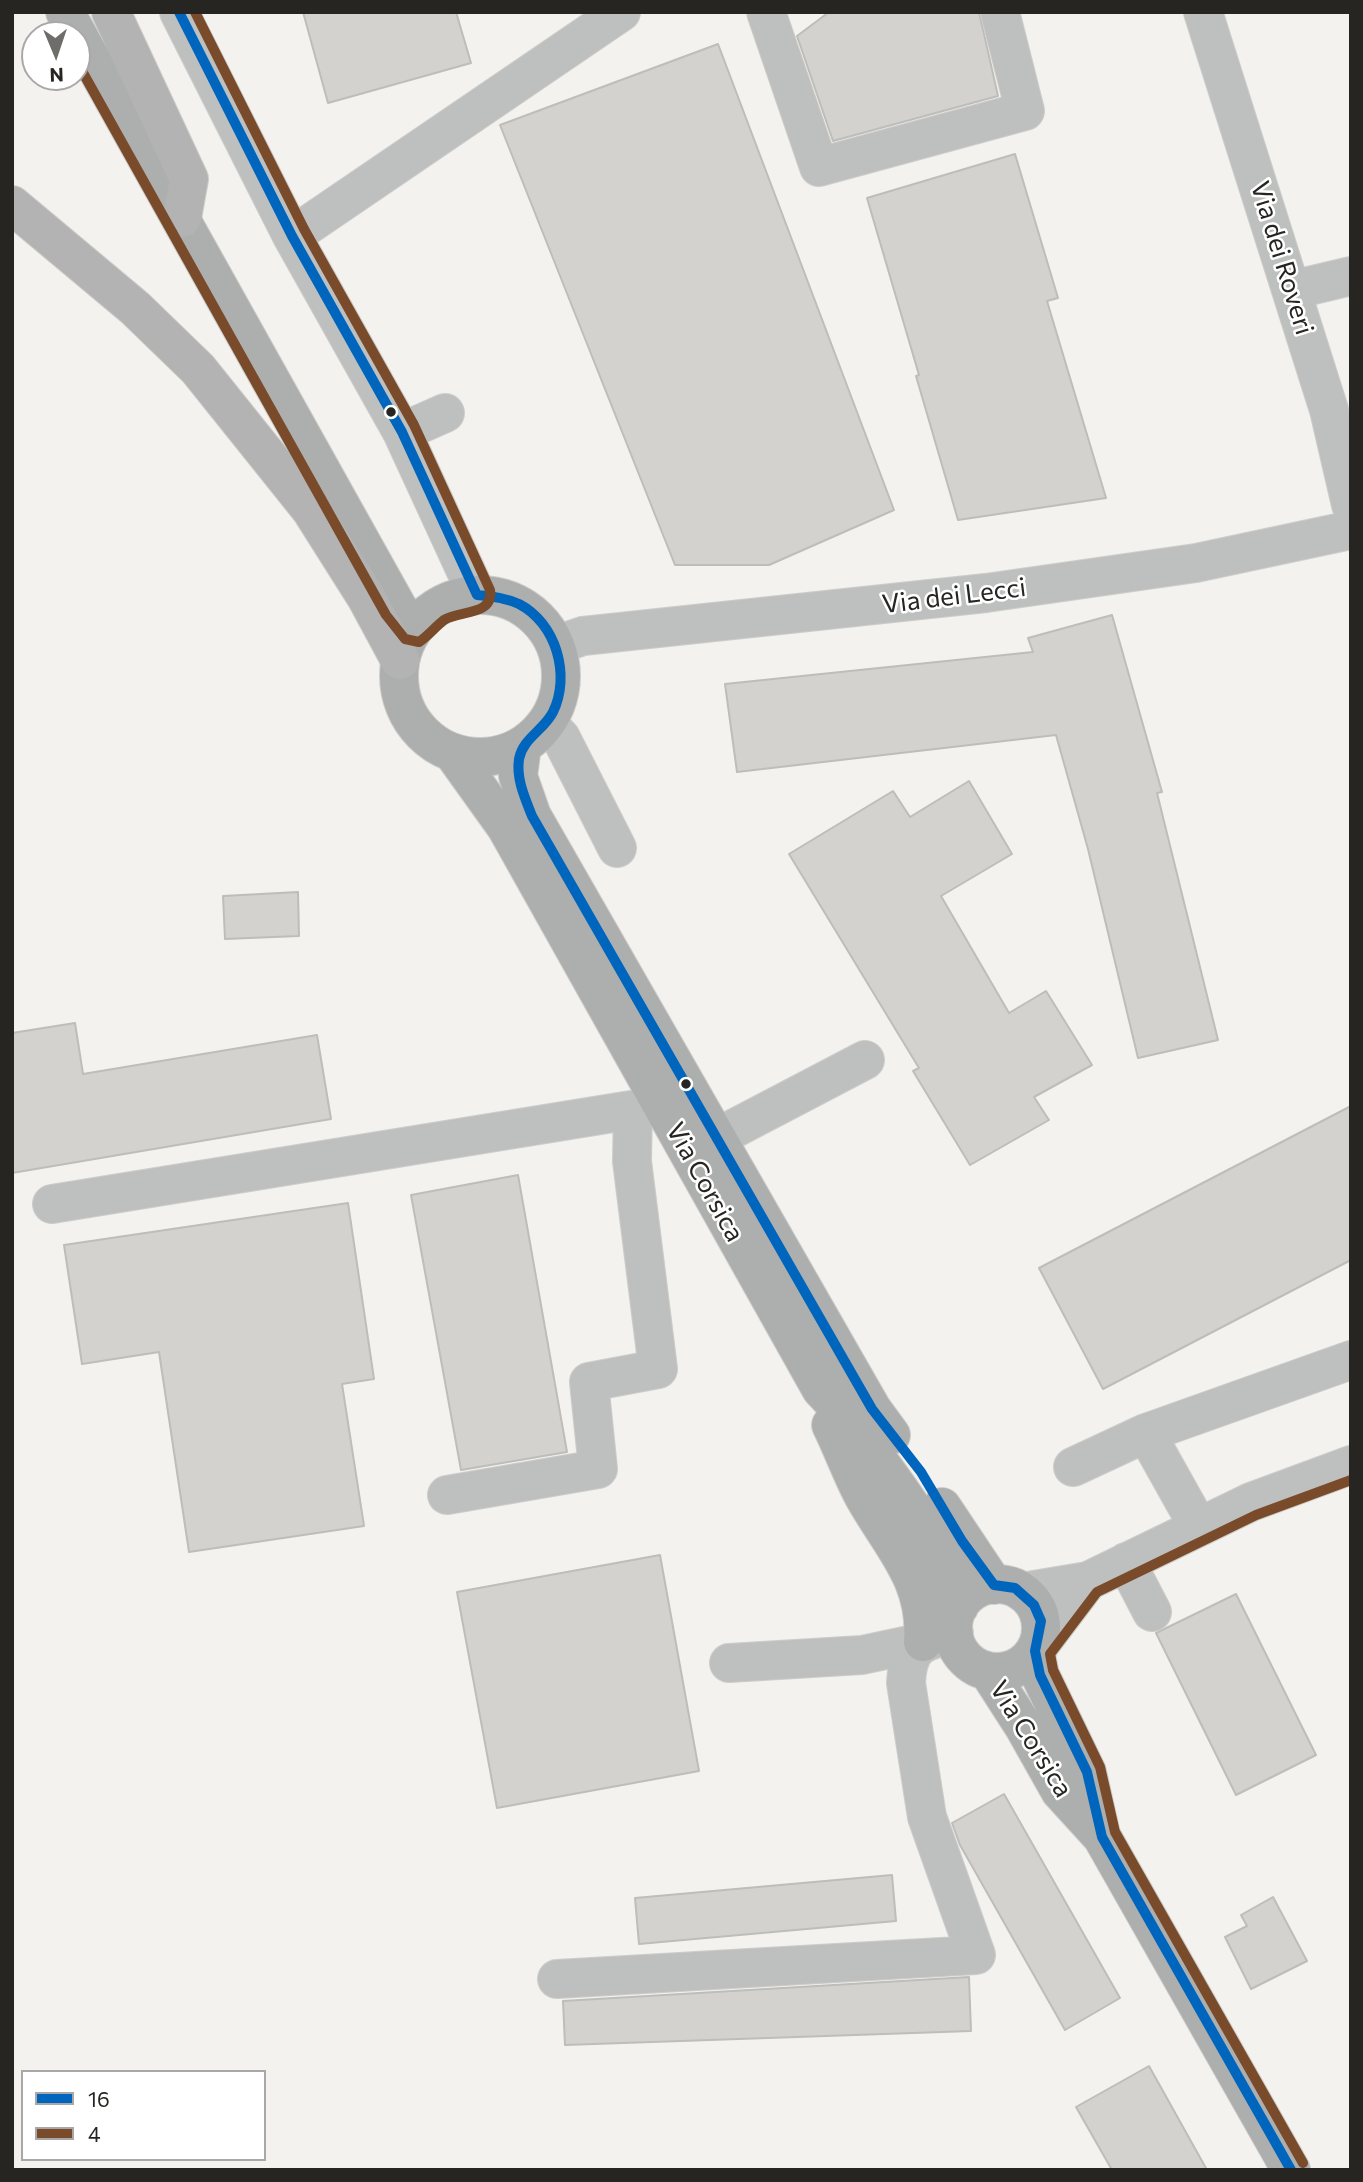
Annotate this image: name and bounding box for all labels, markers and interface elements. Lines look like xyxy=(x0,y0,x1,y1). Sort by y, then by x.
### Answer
north arrow xyxy=(21,21,91,91)
text: N xyxy=(49,64,64,87)
street label: Via dei Roveri xyxy=(1244,178,1320,338)
unlabelled marker xyxy=(384,405,398,419)
street label: Via dei Lecci xyxy=(880,572,1028,620)
unlabelled marker xyxy=(679,1077,693,1091)
street label: Via Corsica xyxy=(660,1117,750,1247)
street label: Via Corsica xyxy=(983,1675,1079,1803)
legend xyxy=(21,2070,266,2161)
text: 16 xyxy=(88,2086,110,2111)
text: 4 xyxy=(88,2121,101,2146)

